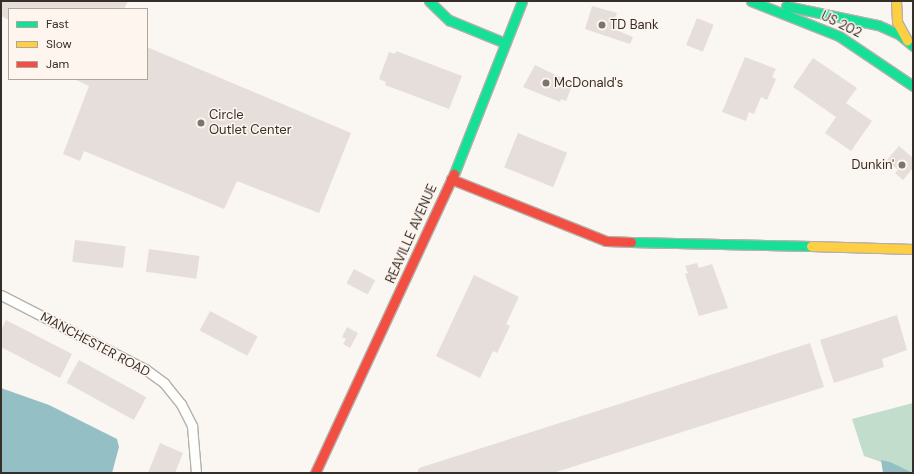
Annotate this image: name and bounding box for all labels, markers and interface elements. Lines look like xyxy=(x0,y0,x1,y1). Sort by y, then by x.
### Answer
legend xyxy=(8,8,148,80)
street label: US 202 xyxy=(818,9,864,41)
text: Fast xyxy=(46,16,69,32)
place label: TD Bank xyxy=(610,17,659,33)
marker: TD Bank xyxy=(597,20,607,30)
text: Slow xyxy=(46,36,72,52)
text: Jam xyxy=(46,56,69,72)
place label: McDonald's xyxy=(554,75,623,91)
marker: McDonald's xyxy=(541,78,551,88)
place label: Circle Outlet Center xyxy=(209,108,291,139)
marker: Circle Outlet Center xyxy=(196,118,206,128)
place label: Dunkin' xyxy=(852,157,894,173)
marker: Dunkin' xyxy=(897,160,907,170)
street label: REAVILLE AVENUE xyxy=(383,182,441,286)
street label: MANCHESTER ROAD xyxy=(38,309,152,381)

